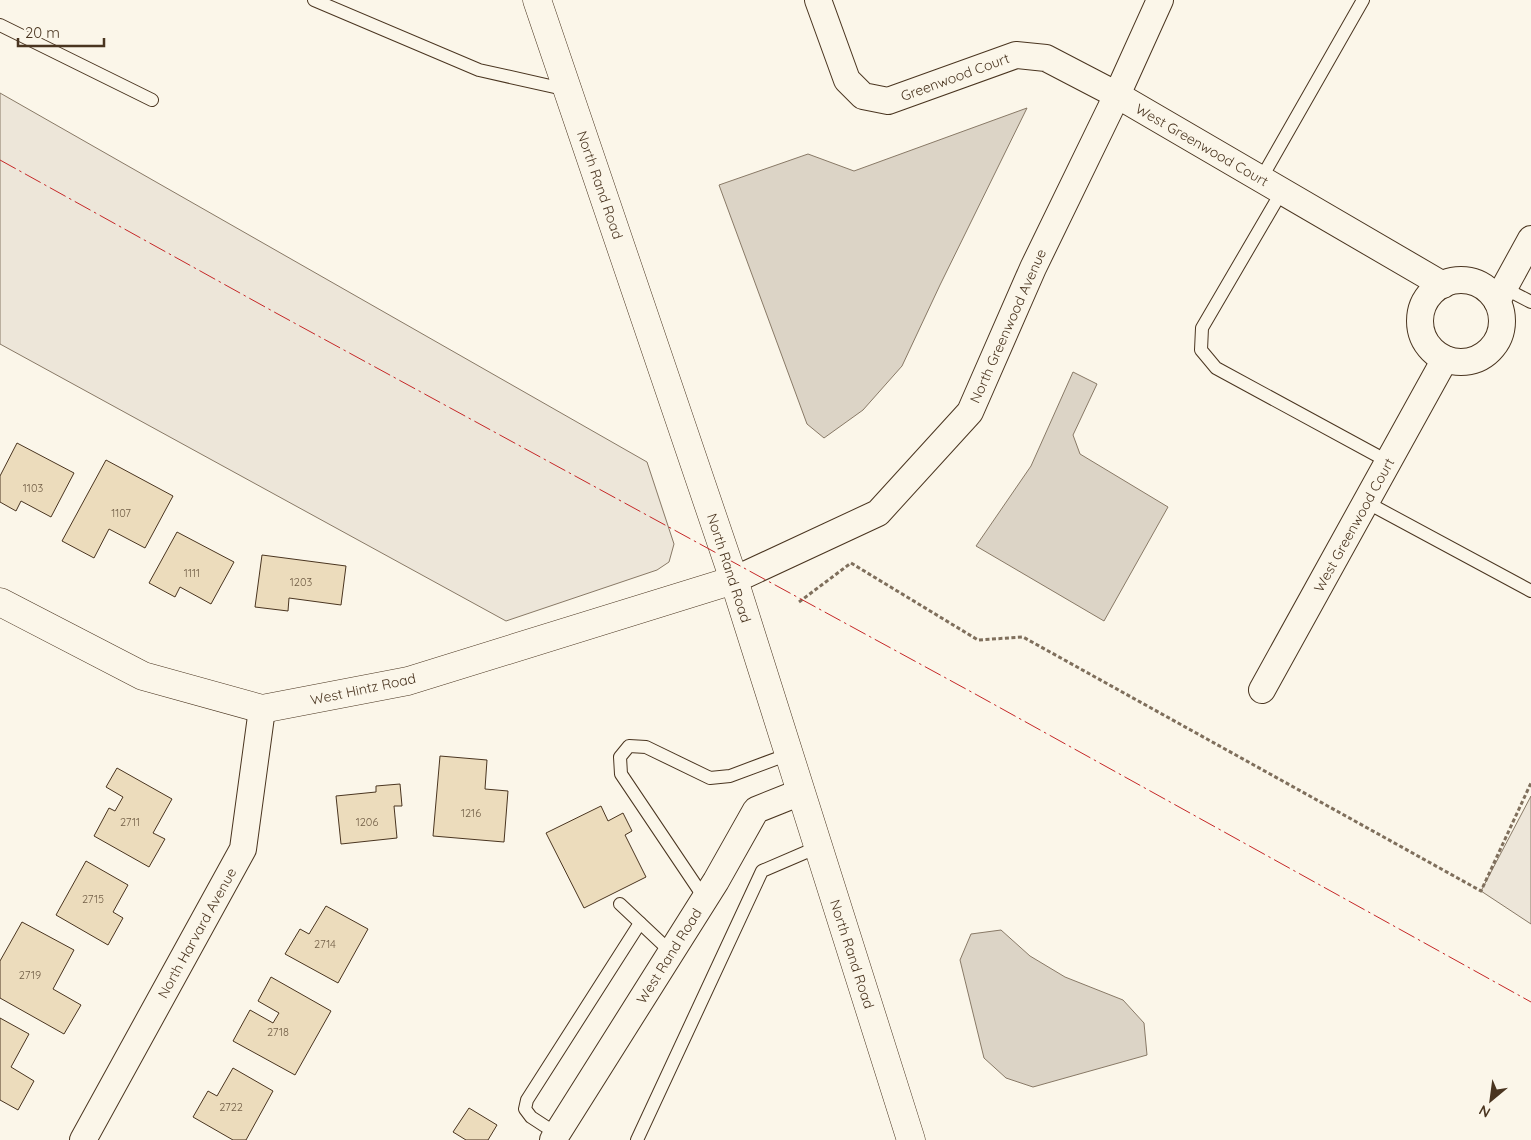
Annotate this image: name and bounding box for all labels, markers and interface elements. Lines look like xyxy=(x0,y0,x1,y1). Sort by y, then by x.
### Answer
scale bar xyxy=(18,15,104,47)
text: 20 m xyxy=(25,23,60,42)
street label: Greenwood Court xyxy=(898,49,1012,105)
street label: West Greenwood Court xyxy=(1132,100,1272,191)
street label: North Rand Road xyxy=(573,128,627,242)
street label: North Greenwood Avenue xyxy=(966,246,1050,406)
street label: West Greenwood Court xyxy=(1310,455,1398,595)
house number: 1103 xyxy=(23,481,43,495)
house number: 1107 xyxy=(111,506,131,520)
street label: North Rand Road xyxy=(703,511,755,625)
house number: 1111 xyxy=(184,566,200,580)
house number: 1203 xyxy=(290,575,312,589)
street label: West Hintz Road xyxy=(309,669,417,709)
house number: 1216 xyxy=(461,806,481,820)
house number: 2711 xyxy=(120,815,140,829)
house number: 1206 xyxy=(356,815,378,829)
street label: North Harvard Avenue xyxy=(154,865,240,1001)
house number: 2715 xyxy=(82,892,104,906)
street label: North Rand Road xyxy=(826,897,878,1011)
street label: West Rand Road xyxy=(632,905,706,1007)
house number: 2714 xyxy=(314,937,336,951)
house number: 2719 xyxy=(19,968,41,982)
house number: 2718 xyxy=(267,1025,289,1039)
north arrow xyxy=(1466,1075,1516,1125)
house number: 2722 xyxy=(219,1100,243,1114)
text: N xyxy=(1476,1101,1494,1122)

